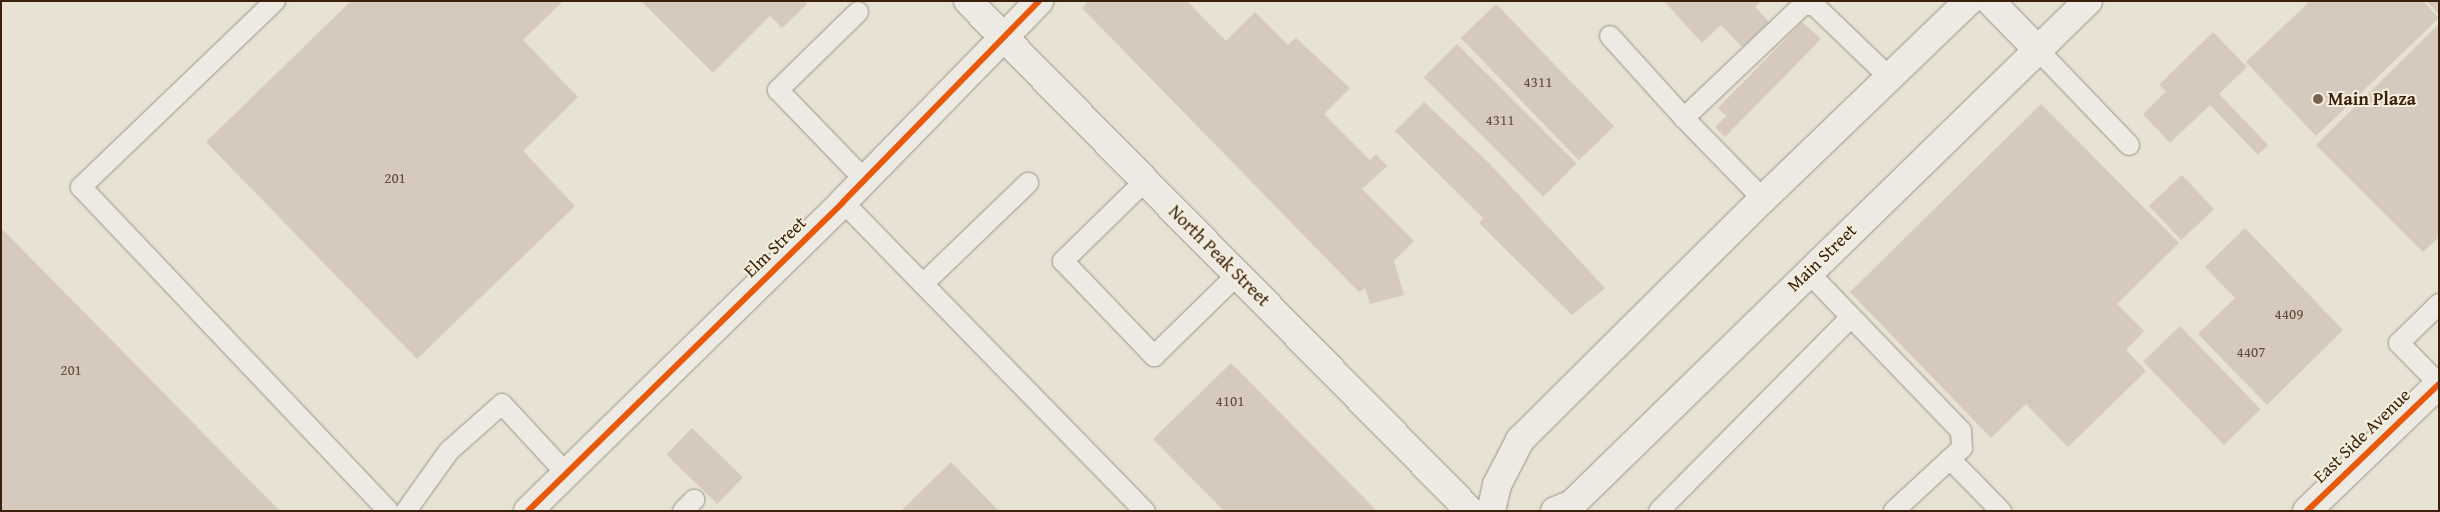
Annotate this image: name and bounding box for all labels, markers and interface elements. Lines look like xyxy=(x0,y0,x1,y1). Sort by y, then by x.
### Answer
house number: 4311 xyxy=(1524,73,1552,91)
place label: Main Plaza xyxy=(2328,88,2416,110)
marker: Main Plaza xyxy=(2312,93,2324,105)
house number: 4311 xyxy=(1486,111,1514,129)
house number: 201 xyxy=(384,169,406,187)
street label: North Peak Street xyxy=(1164,201,1274,311)
street label: Elm Street xyxy=(739,212,811,282)
street label: Main Street xyxy=(1783,220,1861,296)
house number: 4409 xyxy=(2275,305,2303,323)
house number: 4407 xyxy=(2237,343,2265,361)
house number: 201 xyxy=(60,361,82,379)
street label: East Side Avenue xyxy=(2309,384,2415,488)
house number: 4101 xyxy=(1216,392,1244,410)

